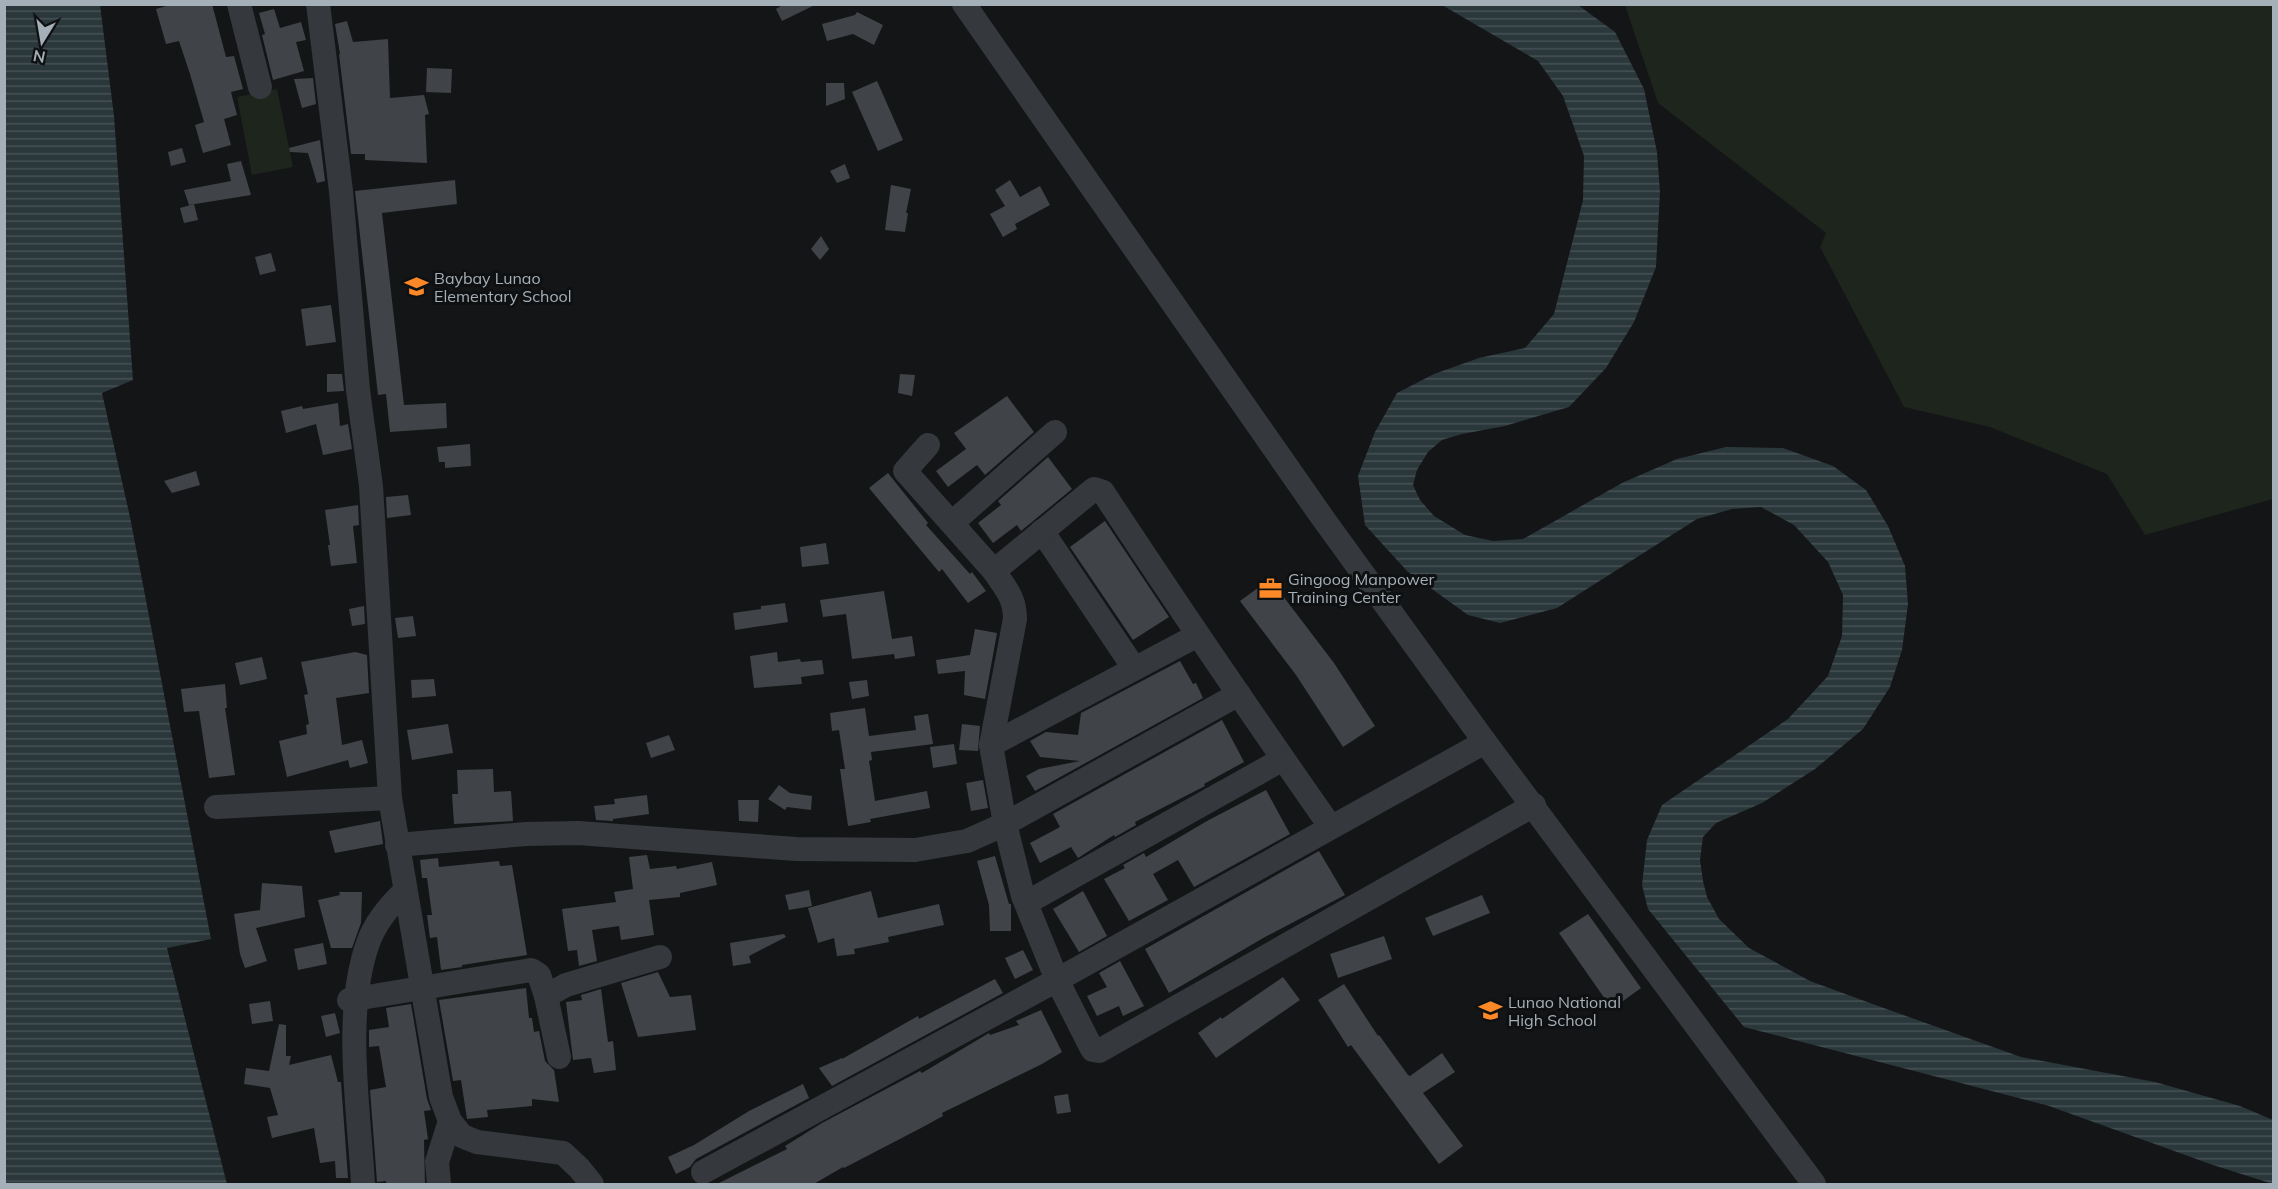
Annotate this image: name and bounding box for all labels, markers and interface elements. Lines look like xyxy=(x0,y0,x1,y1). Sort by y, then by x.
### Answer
north arrow xyxy=(12,12,72,72)
text: N xyxy=(31,46,47,68)
place label: Baybay Lunao Elementary School xyxy=(434,268,572,306)
school or university icon: Baybay Lunao Elementary School xyxy=(403,274,429,300)
place label: Gingoog Manpower Training Center xyxy=(1288,569,1434,607)
office icon: Gingoog Manpower Training Center xyxy=(1257,575,1283,601)
place label: Lunao National High School xyxy=(1508,992,1621,1030)
school or university icon: Lunao National High School xyxy=(1477,998,1503,1024)

